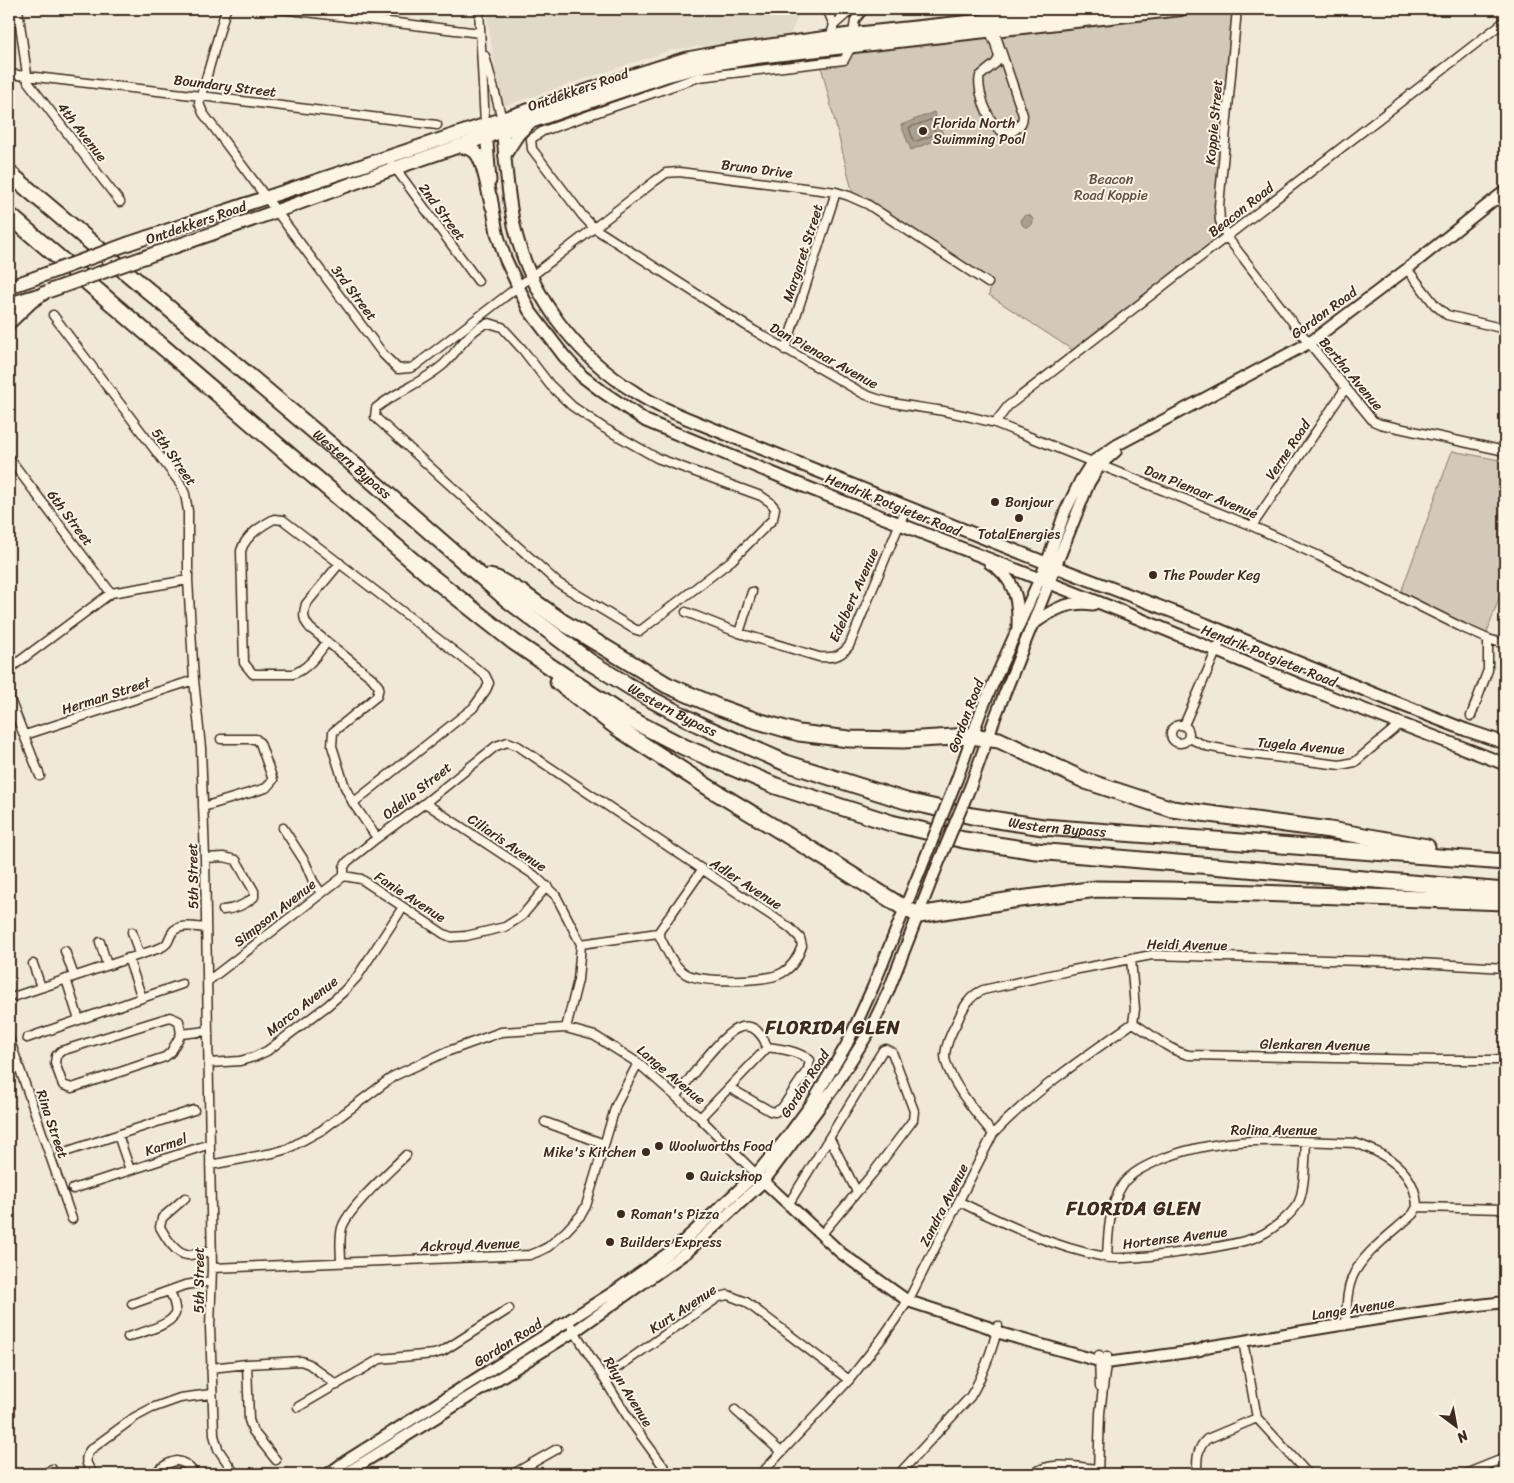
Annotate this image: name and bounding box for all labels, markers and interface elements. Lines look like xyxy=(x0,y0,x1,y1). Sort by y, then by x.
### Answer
street label: Ontdekkers Road xyxy=(524,61,633,119)
street label: Boundary Street xyxy=(172,67,278,105)
street label: Koppie Street xyxy=(1198,78,1230,166)
street label: 4th Avenue xyxy=(50,97,114,168)
place label: Florida North Swimming Pool xyxy=(933,111,1026,152)
marker: Florida North Swimming Pool xyxy=(917,125,929,137)
street label: Bruno Drive xyxy=(720,152,794,186)
park label: Beacon Road Koppie xyxy=(1074,167,1148,208)
street label: Beacon Road xyxy=(1202,175,1281,244)
street label: 2nd Street xyxy=(412,178,472,246)
street label: Ontdekkers Road xyxy=(142,194,251,252)
street label: Margaret Street xyxy=(775,201,831,305)
street label: 3rd Street xyxy=(324,259,384,327)
street label: Gordon Road xyxy=(1285,279,1364,346)
street label: Dan Pienaar Avenue xyxy=(765,316,883,396)
street label: Bertha Avenue xyxy=(1312,331,1390,417)
street label: Verne Road xyxy=(1259,413,1318,485)
street label: Western Bypass xyxy=(307,422,398,506)
street label: 5th Street xyxy=(145,423,203,491)
street label: Dan Pienaar Avenue xyxy=(1140,458,1262,526)
street label: Hendrik Potgieter Road xyxy=(821,466,966,544)
street label: 6th Street xyxy=(40,484,100,552)
place label: Bonjour xyxy=(1005,490,1055,515)
marker: Bonjour xyxy=(989,496,1001,508)
marker: TotalEnergies xyxy=(1013,512,1025,524)
place label: TotalEnergies xyxy=(978,522,1061,547)
street label: Edelbert Avenue xyxy=(822,544,886,646)
place label: The Powder Keg xyxy=(1163,563,1260,588)
marker: The Powder Keg xyxy=(1147,569,1159,581)
street label: Hendrik Potgieter Road xyxy=(1197,617,1342,695)
street label: Herman Street xyxy=(58,669,155,722)
street label: Gordon Road xyxy=(941,674,992,756)
street label: Western Bypass xyxy=(623,676,722,744)
street label: Tugela Avenue xyxy=(1256,730,1346,762)
street label: Odelia Street xyxy=(377,756,457,826)
street label: Ciliaris Avenue xyxy=(462,807,552,879)
street label: Western Bypass xyxy=(1007,809,1108,844)
street label: 5th Street xyxy=(180,843,206,909)
street label: Adler Avenue xyxy=(704,851,787,917)
street label: Fanie Avenue xyxy=(369,864,451,930)
street label: Simpson Avenue xyxy=(228,872,322,954)
street label: Heidi Avenue xyxy=(1146,932,1228,958)
street label: Marco Avenue xyxy=(260,969,344,1043)
district label: FLORIDA GLEN xyxy=(764,1011,901,1044)
street label: Glenkaren Avenue xyxy=(1260,1032,1371,1058)
street label: Lange Avenue xyxy=(631,1039,711,1111)
street label: Gordon Road xyxy=(774,1043,837,1123)
street label: Rina Street xyxy=(29,1086,75,1162)
street label: Rolina Avenue xyxy=(1231,1118,1317,1143)
street label: Karmel xyxy=(142,1126,191,1164)
place label: Woolworths Food xyxy=(669,1134,774,1159)
place label: Mike's Kitchen xyxy=(544,1140,636,1165)
marker: Woolworths Food xyxy=(653,1140,665,1152)
marker: Mike's Kitchen xyxy=(640,1146,652,1158)
street label: Zandra Avenue xyxy=(912,1159,976,1251)
place label: Quickshop xyxy=(700,1164,763,1189)
marker: Quickshop xyxy=(684,1170,696,1182)
district label: FLORIDA GLEN xyxy=(1065,1192,1202,1225)
place label: Roman's Pizza xyxy=(631,1202,719,1227)
marker: Roman's Pizza xyxy=(615,1208,627,1220)
street label: Hortense Avenue xyxy=(1121,1219,1229,1257)
place label: Builders Express xyxy=(620,1230,722,1255)
street label: Ackroyd Avenue xyxy=(419,1231,520,1259)
marker: Builders Express xyxy=(604,1236,616,1248)
street label: 5th Street xyxy=(187,1247,212,1313)
street label: Kurt Avenue xyxy=(644,1278,722,1340)
street label: Lange Avenue xyxy=(1310,1290,1396,1328)
street label: Gordon Road xyxy=(469,1311,549,1374)
street label: Rhyn Avenue xyxy=(596,1352,660,1432)
north arrow xyxy=(1432,1400,1482,1450)
text: N xyxy=(1452,1423,1474,1450)

